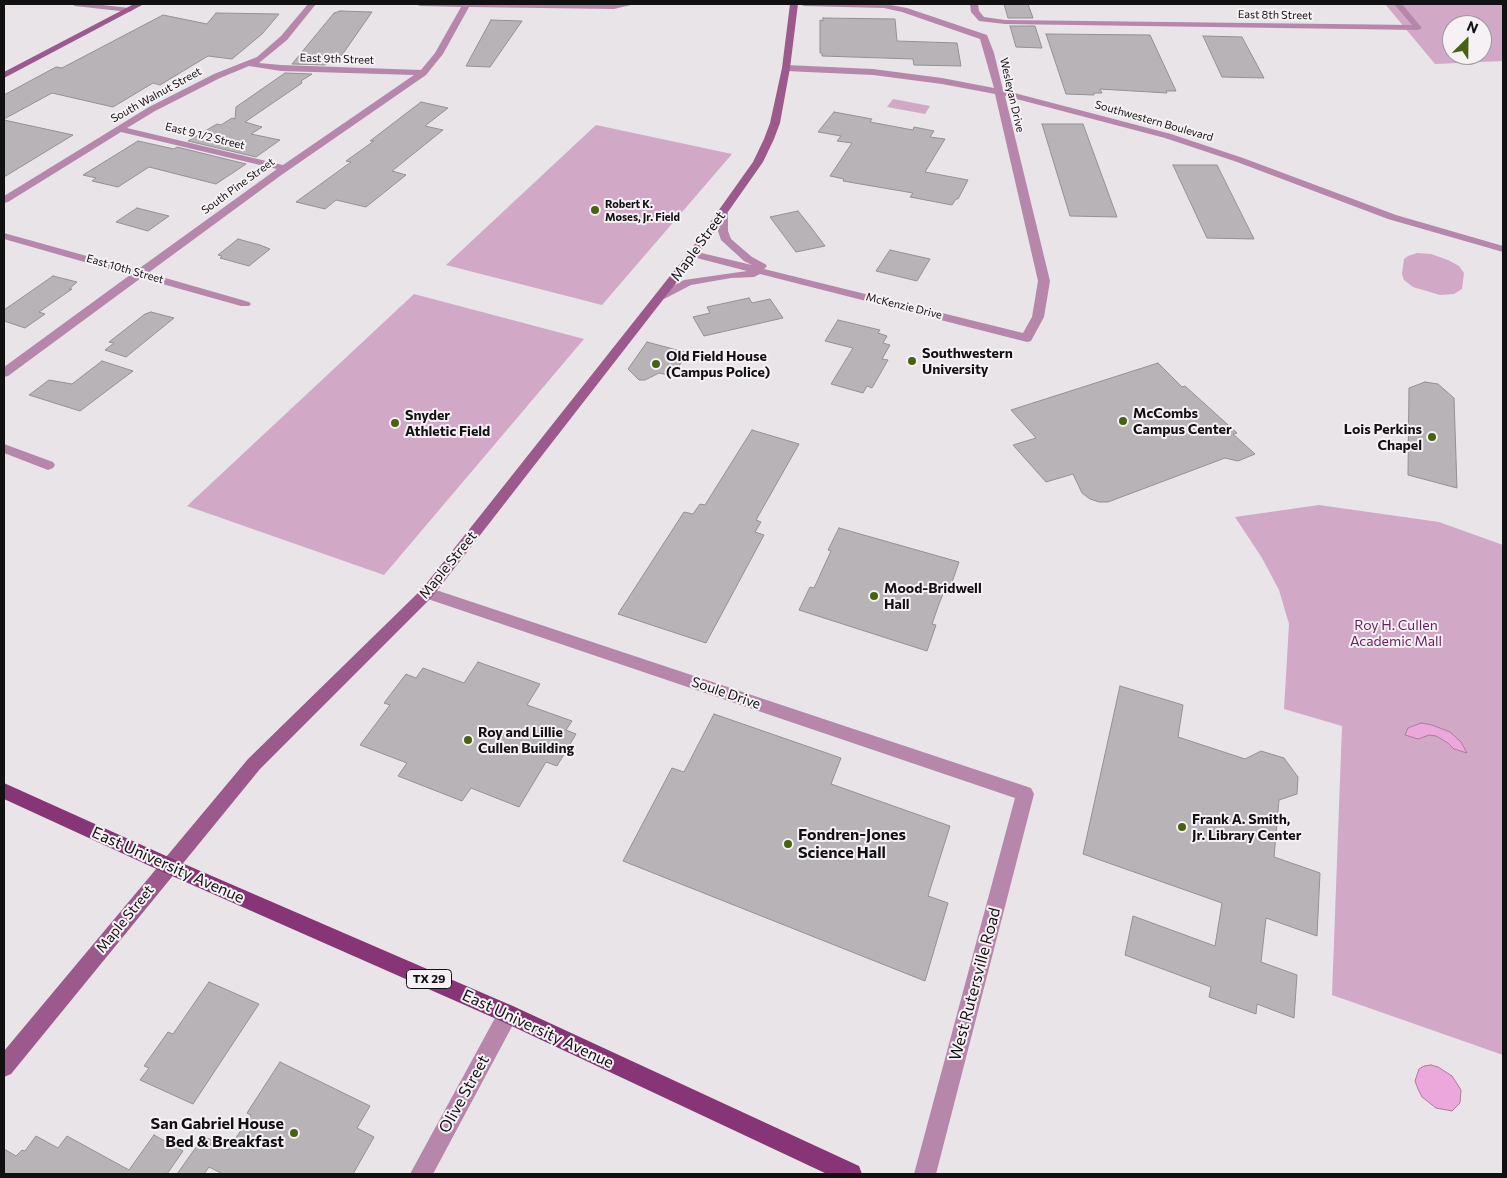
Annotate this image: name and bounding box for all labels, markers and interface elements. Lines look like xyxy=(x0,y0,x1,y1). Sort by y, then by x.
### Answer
street label: East 8th Street xyxy=(1238,8,1312,22)
north arrow xyxy=(1442,15,1492,65)
text: N xyxy=(1465,17,1481,37)
street label: East 9th Street xyxy=(300,51,374,67)
street label: Wesleyan Drive xyxy=(997,56,1027,134)
street label: South Walnut Street xyxy=(108,65,204,125)
street label: Southwestern Boulevard xyxy=(1093,98,1215,144)
street label: East 9 1/2 Street xyxy=(164,120,246,152)
street label: South Pine Street xyxy=(199,155,277,217)
place label: Robert K. Moses, Jr. Field xyxy=(605,197,680,223)
marker: Robert K. Moses, Jr. Field xyxy=(589,204,601,216)
street label: Maple Street xyxy=(667,208,729,284)
street label: East 10th Street xyxy=(85,252,165,286)
street label: McKenzie Drive xyxy=(865,290,943,322)
place label: Southwestern University xyxy=(922,345,1013,378)
place label: Old Field House (Campus Police) xyxy=(666,348,770,381)
marker: Southwestern University xyxy=(906,355,918,367)
marker: Old Field House (Campus Police) xyxy=(650,358,662,370)
place label: McCombs Campus Center xyxy=(1133,405,1232,438)
place label: Snyder Athletic Field xyxy=(405,407,490,440)
marker: McCombs Campus Center xyxy=(1117,415,1129,427)
marker: Snyder Athletic Field xyxy=(389,417,401,429)
place label: Lois Perkins Chapel xyxy=(1344,421,1422,454)
marker: Lois Perkins Chapel xyxy=(1426,431,1438,443)
street label: Maple Street xyxy=(416,528,480,602)
place label: Mood-Bridwell Hall xyxy=(884,580,982,612)
marker: Mood-Bridwell Hall xyxy=(868,590,880,602)
park label: Roy H. Cullen Academic Mall xyxy=(1350,617,1442,650)
street label: Soule Drive xyxy=(689,673,763,713)
place label: Roy and Lillie Cullen Building xyxy=(478,724,574,756)
marker: Roy and Lillie Cullen Building xyxy=(462,734,474,746)
place label: Frank A. Smith, Jr. Library Center xyxy=(1192,811,1301,844)
marker: Frank A. Smith, Jr. Library Center xyxy=(1176,821,1188,833)
street label: East University Avenue xyxy=(89,823,247,907)
place label: Fondren-Jones Science Hall xyxy=(798,825,906,863)
marker: Fondren-Jones Science Hall xyxy=(782,838,794,850)
street label: Maple Street xyxy=(93,882,157,956)
street label: West Rutersville Road xyxy=(945,905,1005,1063)
road number: TX 29 xyxy=(406,970,452,989)
street label: East University Avenue xyxy=(459,985,617,1073)
street label: Olive Street xyxy=(435,1052,493,1136)
place label: San Gabriel House Bed & Breakfast xyxy=(151,1114,284,1152)
marker: San Gabriel House Bed & Breakfast xyxy=(288,1127,300,1139)

